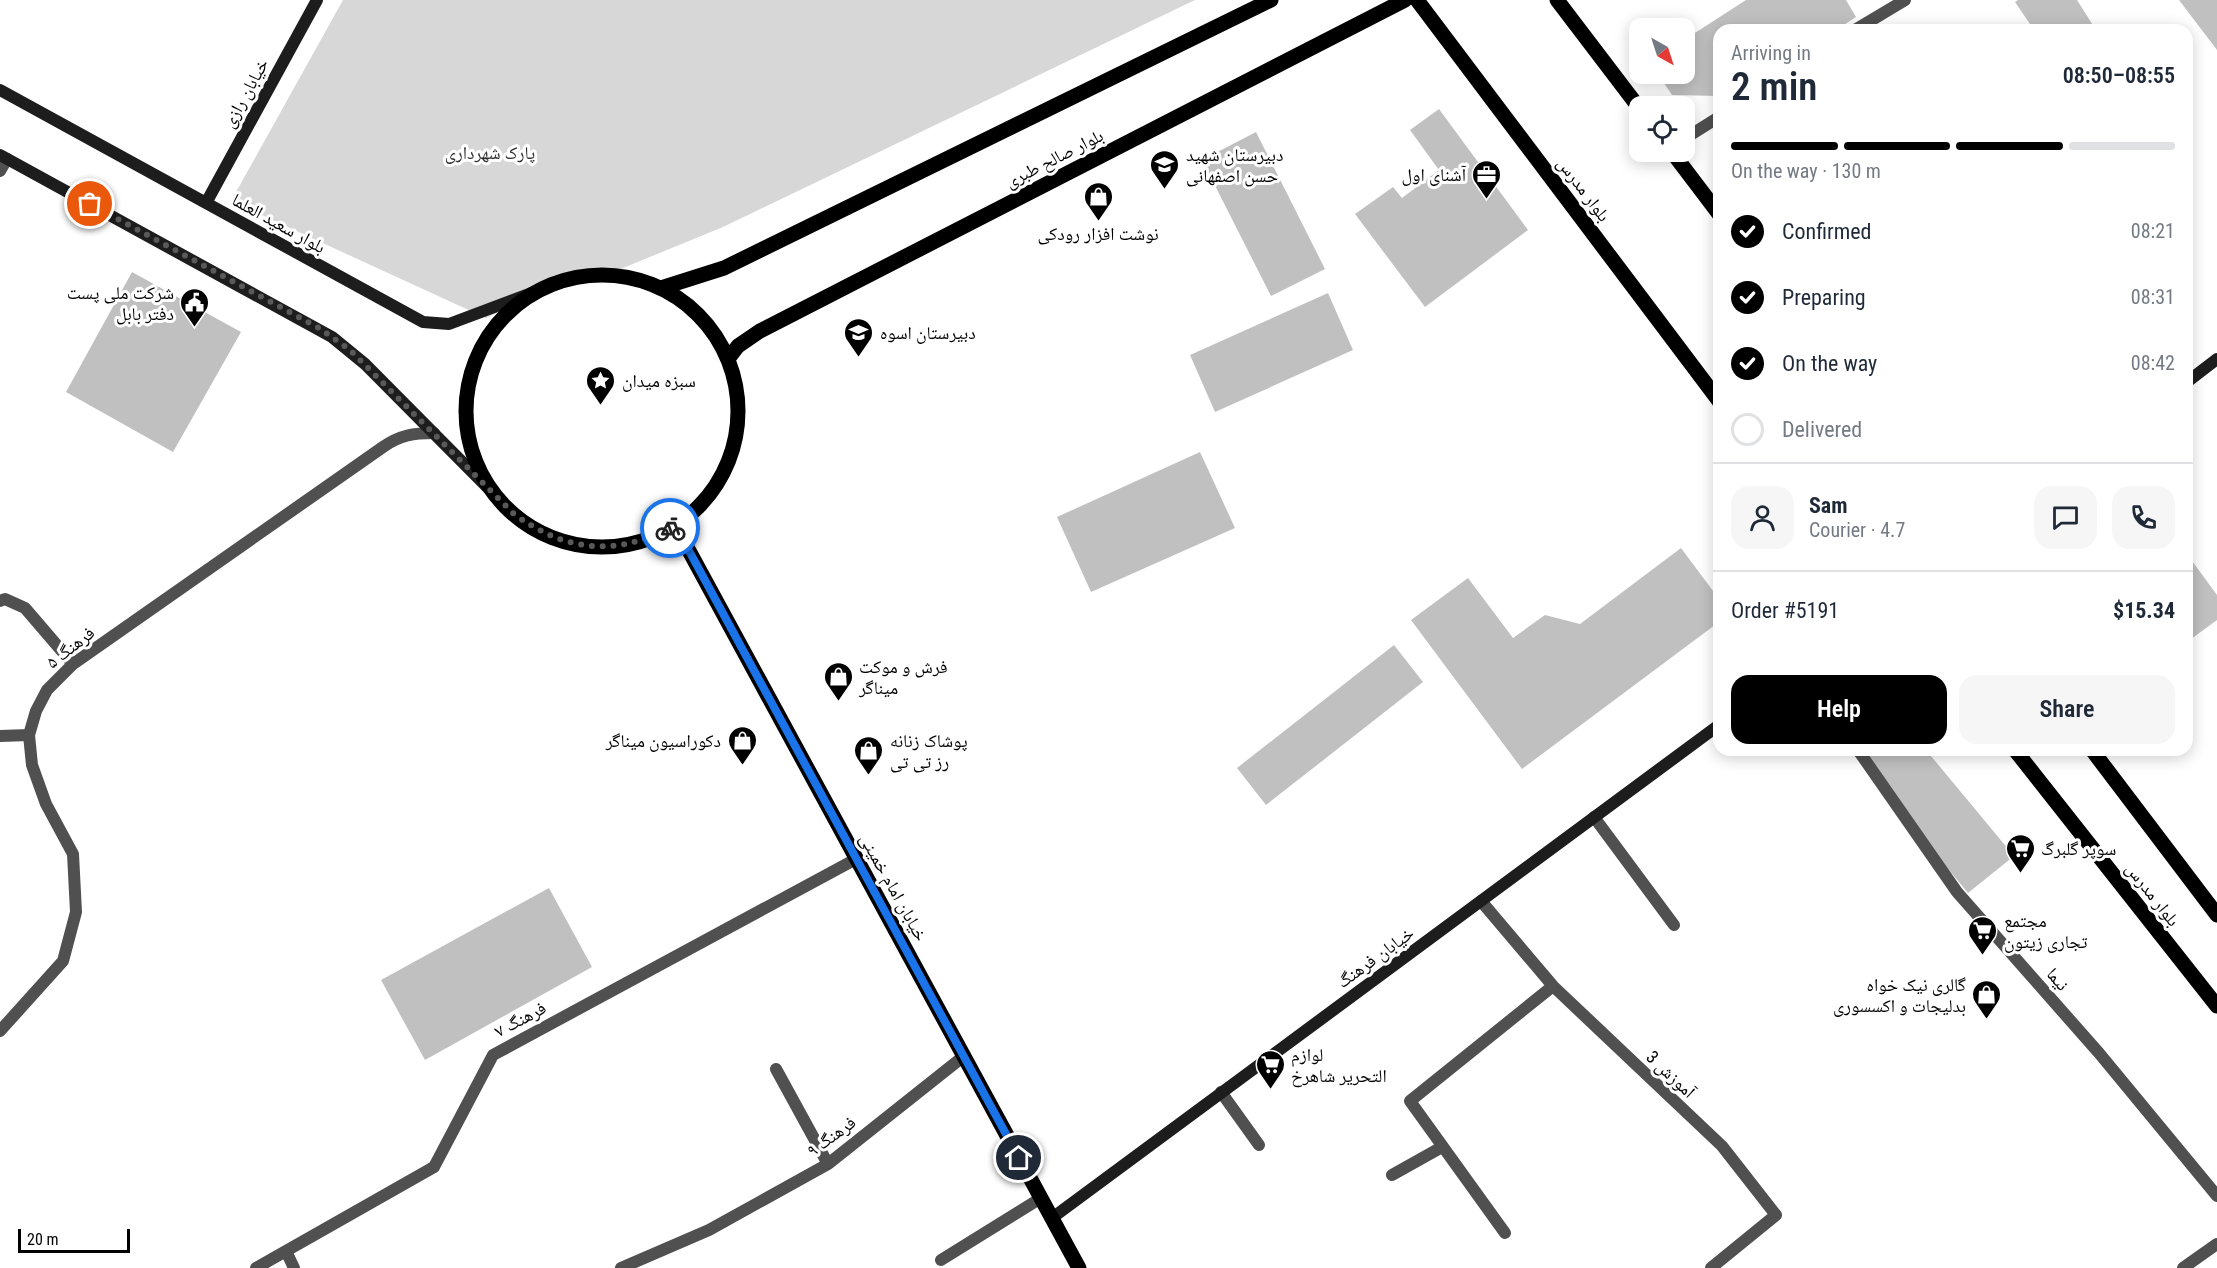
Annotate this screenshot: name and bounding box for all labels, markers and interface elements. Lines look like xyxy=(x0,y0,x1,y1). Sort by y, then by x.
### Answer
north arrow xyxy=(1629,18,1695,84)
map controls xyxy=(1629,18,1695,162)
text: Arriving in xyxy=(1731,41,1811,65)
street label: خیابان رازی xyxy=(217,55,273,132)
text: 08:50–08:55 xyxy=(2063,63,2175,88)
text: 2 min xyxy=(1731,64,1817,110)
button: locate xyxy=(1629,96,1695,162)
street label: بلوار صالح طبری xyxy=(1001,124,1108,194)
park label: پارک شهرداری xyxy=(445,142,535,164)
place label: دبیرستان شهید حسن اصفهانی xyxy=(1186,144,1283,187)
school or university icon: دبیرستان شهید حسن اصفهانی xyxy=(1149,148,1181,190)
street label: بلوار مدرس xyxy=(1552,153,1615,226)
office icon: آشنای اول xyxy=(1471,158,1503,200)
text: On the way · 130 m xyxy=(1731,159,1881,183)
place label: آشنای اول xyxy=(1401,164,1466,186)
pin xyxy=(64,178,115,229)
shop icon: نوشت افزار رودکی xyxy=(1082,180,1114,222)
icon: bag xyxy=(73,187,106,220)
street label: بلوار سعید العلما xyxy=(228,189,329,258)
icon: check xyxy=(1731,215,1764,248)
text: Confirmed xyxy=(1782,219,1871,244)
text: 08:21 xyxy=(2131,219,2175,243)
place label: نوشت افزار رودکی xyxy=(1037,223,1159,245)
icon: check xyxy=(1731,281,1764,314)
place label: شرکت ملی پست دفتر بابل xyxy=(67,282,174,325)
text: Preparing xyxy=(1782,285,1866,310)
text: 08:31 xyxy=(2131,285,2175,309)
public building icon: شرکت ملی پست دفتر بابل xyxy=(179,286,211,328)
school or university icon: دبیرستان اسوه xyxy=(843,316,875,358)
place label: دبیرستان اسوه xyxy=(880,322,976,344)
icon: check xyxy=(1731,347,1764,380)
text: On the way xyxy=(1782,351,1877,376)
text: 08:42 xyxy=(2131,351,2175,375)
place icon: سبزه میدان xyxy=(585,364,617,406)
place label: سبزه میدان xyxy=(622,370,696,392)
text: Delivered xyxy=(1782,417,1862,442)
button: person xyxy=(1731,486,1794,549)
button: chat xyxy=(2034,486,2097,549)
button: phone xyxy=(2112,486,2175,549)
text: Sam xyxy=(1809,493,1848,518)
courier xyxy=(640,498,700,558)
icon: bike xyxy=(654,512,687,545)
text: Courier · 4.7 xyxy=(1809,518,1905,542)
text: Order #5191 xyxy=(1731,598,1839,623)
text: $15.34 xyxy=(2113,598,2175,623)
street label: فرهنگ ۵ xyxy=(42,622,98,672)
place label: فرش و موکت میناگر xyxy=(858,656,948,698)
shop icon: فرش و موکت میناگر xyxy=(822,660,854,702)
button: Help xyxy=(1731,675,1947,744)
button: Share xyxy=(1959,675,2175,744)
shop icon: دکوراسیون میناگر xyxy=(726,724,758,766)
place label: دکوراسیون میناگر xyxy=(605,730,721,752)
place label: پوشاک زنانه رز تی تی xyxy=(890,730,968,773)
shop icon: پوشاک زنانه رز تی تی xyxy=(853,734,885,776)
street label: خیابان امام خمینی xyxy=(854,830,932,945)
supermarket icon: سوپر گلبرگ xyxy=(2004,832,2036,874)
place label: سوپر گلبرگ xyxy=(2041,838,2116,860)
street label: بلوار مدرس xyxy=(2121,858,2184,931)
place label: مجتمع تجاری زیتون xyxy=(2004,910,2088,953)
supermarket icon: مجتمع تجاری زیتون xyxy=(1967,914,1999,956)
street label: خیابان فرهنگ xyxy=(1332,922,1418,993)
street label: نیما xyxy=(2042,963,2074,995)
place label: گالری نیک خواه بدلیجات و اکسسوری xyxy=(1833,974,1967,1017)
shop icon: گالری نیک خواه بدلیجات و اکسسوری xyxy=(1971,978,2003,1020)
street label: فرهنگ ۷ xyxy=(491,997,549,1041)
place label: لوازم التحریر شاهرخ xyxy=(1291,1044,1387,1088)
street label: آموزش 3 xyxy=(1642,1046,1700,1103)
supermarket icon: لوازم التحریر شاهرخ xyxy=(1254,1048,1286,1090)
street label: فرهنگ ۹ xyxy=(802,1111,860,1161)
pin xyxy=(993,1132,1044,1183)
icon: home xyxy=(1002,1141,1035,1174)
scale bar xyxy=(18,1226,130,1254)
text: 20 m xyxy=(27,1230,59,1249)

